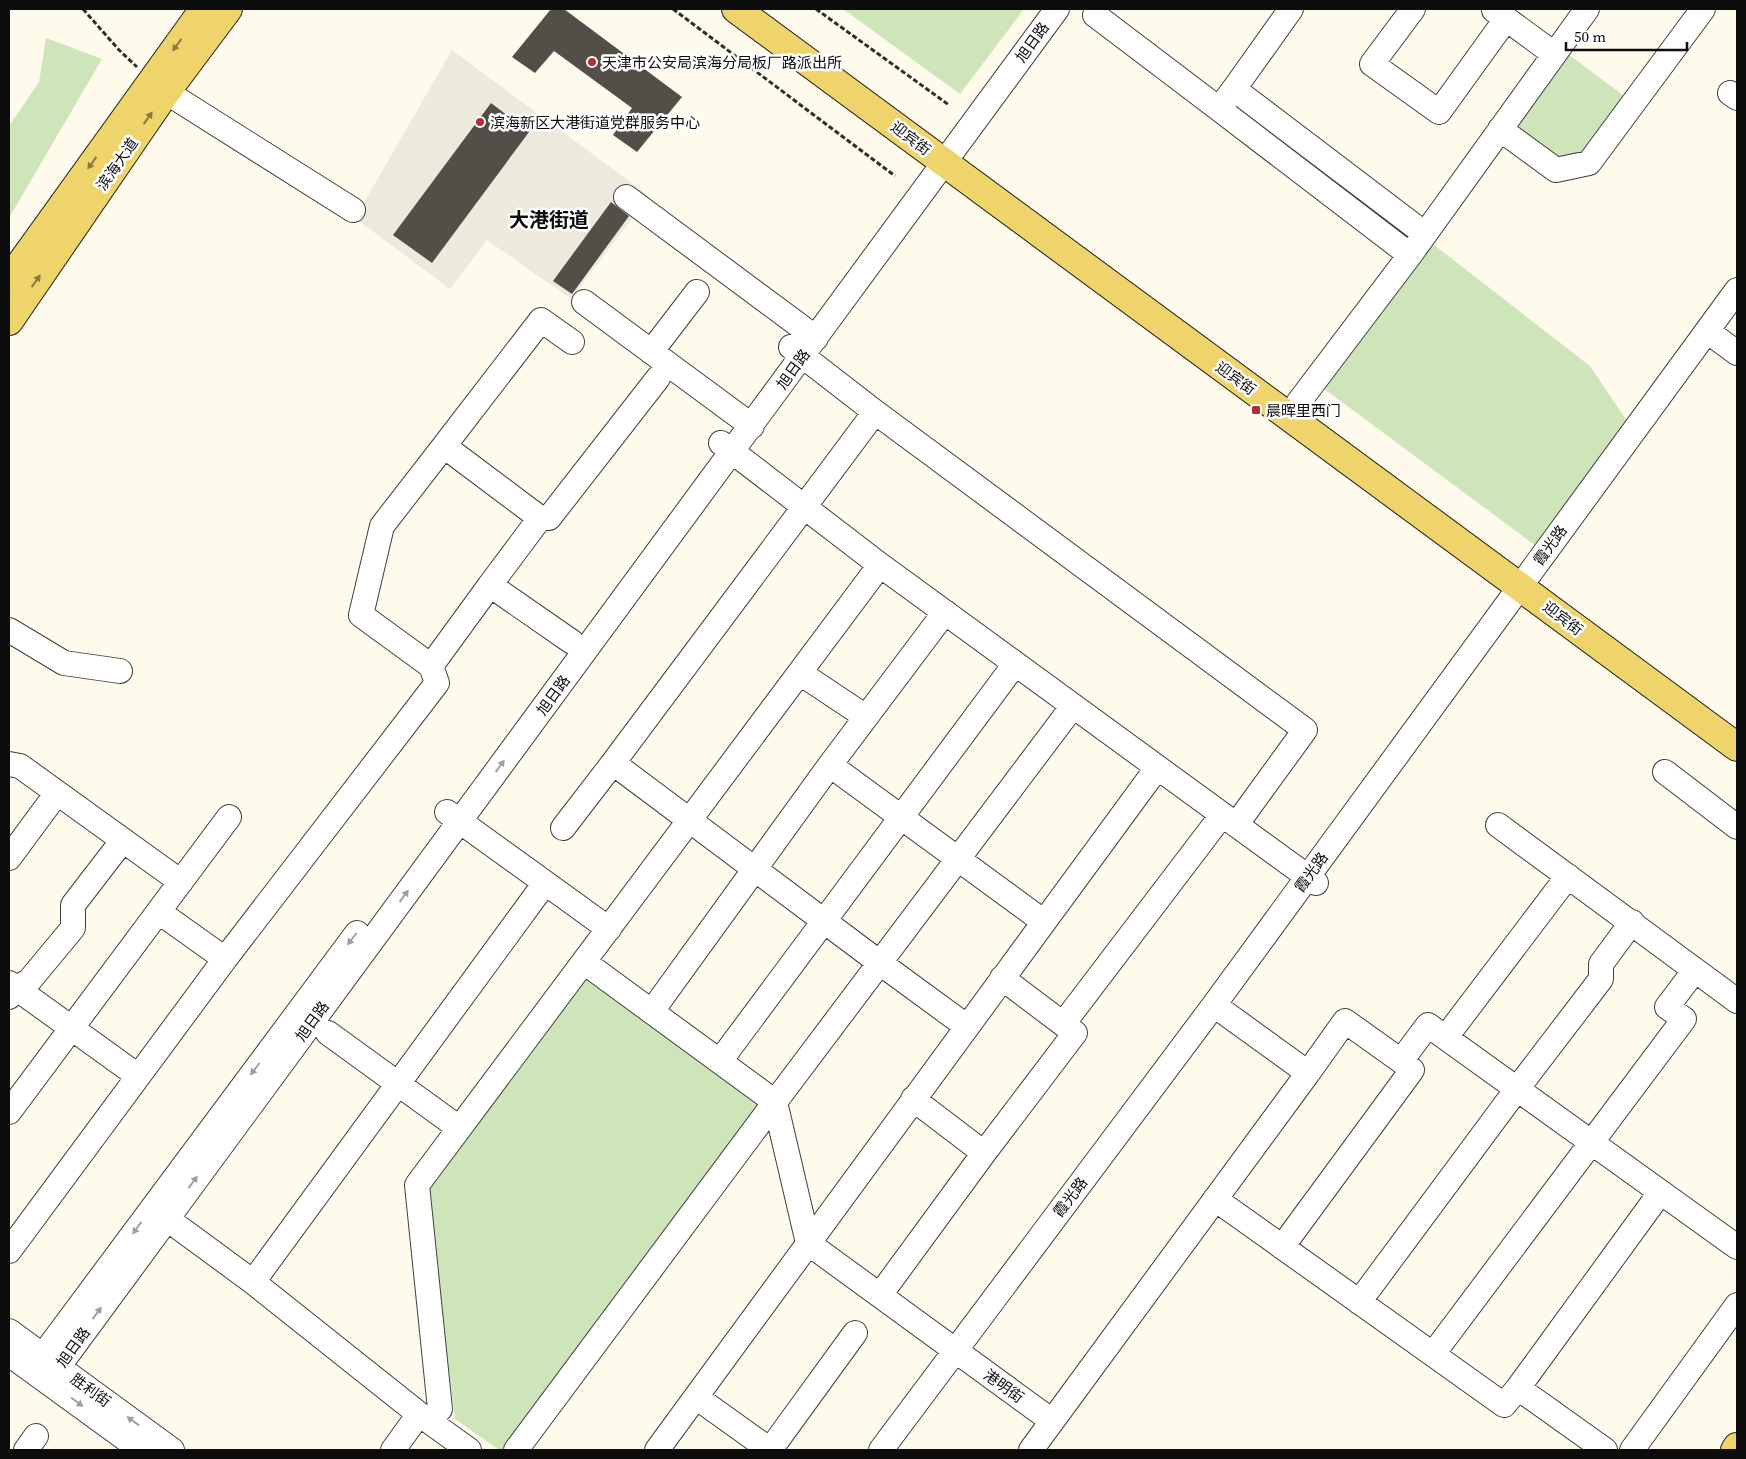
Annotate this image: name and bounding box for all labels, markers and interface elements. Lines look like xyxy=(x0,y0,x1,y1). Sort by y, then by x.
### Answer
street label: 旭日路 xyxy=(1010,18,1054,66)
scale bar xyxy=(1566,20,1687,52)
text: 50 m xyxy=(1574,26,1606,47)
one-way arrow xyxy=(172,38,182,52)
place label: 天津市公安局滨海分局板厂路派出所 xyxy=(602,52,842,73)
marker: 天津市公安局滨海分局板厂路派出所 xyxy=(586,56,598,68)
one-way arrow xyxy=(144,111,153,125)
place label: 滨海新区大港街道党群服务中心 xyxy=(490,112,700,133)
marker: 滨海新区大港街道党群服务中心 xyxy=(474,116,486,128)
street label: 迎宾街 xyxy=(887,116,935,160)
street label: 滨海大道 xyxy=(91,133,143,195)
one-way arrow xyxy=(87,156,97,170)
district label: 大港街道 xyxy=(509,206,589,234)
one-way arrow xyxy=(31,274,41,287)
street label: 旭日路 xyxy=(771,345,815,393)
street label: 迎宾街 xyxy=(1212,356,1260,400)
place label: 晨晖里西门 xyxy=(1266,400,1341,421)
marker: 晨晖里西门 xyxy=(1250,404,1262,416)
street label: 霞光路 xyxy=(1528,521,1572,569)
street label: 迎宾街 xyxy=(1539,596,1587,640)
street label: 旭日路 xyxy=(531,671,575,719)
one-way arrow xyxy=(495,760,506,773)
street label: 霞光路 xyxy=(1289,848,1333,896)
one-way arrow xyxy=(399,889,409,903)
one-way arrow xyxy=(347,932,357,946)
street label: 旭日路 xyxy=(290,997,334,1045)
one-way arrow xyxy=(250,1062,260,1076)
street label: 霞光路 xyxy=(1048,1173,1092,1221)
one-way arrow xyxy=(188,1176,199,1189)
one-way arrow xyxy=(132,1221,142,1235)
one-way arrow xyxy=(92,1307,103,1320)
street label: 旭日路 xyxy=(51,1323,95,1371)
street label: 港明街 xyxy=(980,1364,1028,1408)
street label: 胜利街 xyxy=(67,1368,115,1412)
one-way arrow xyxy=(70,1397,83,1408)
one-way arrow xyxy=(126,1416,140,1426)

